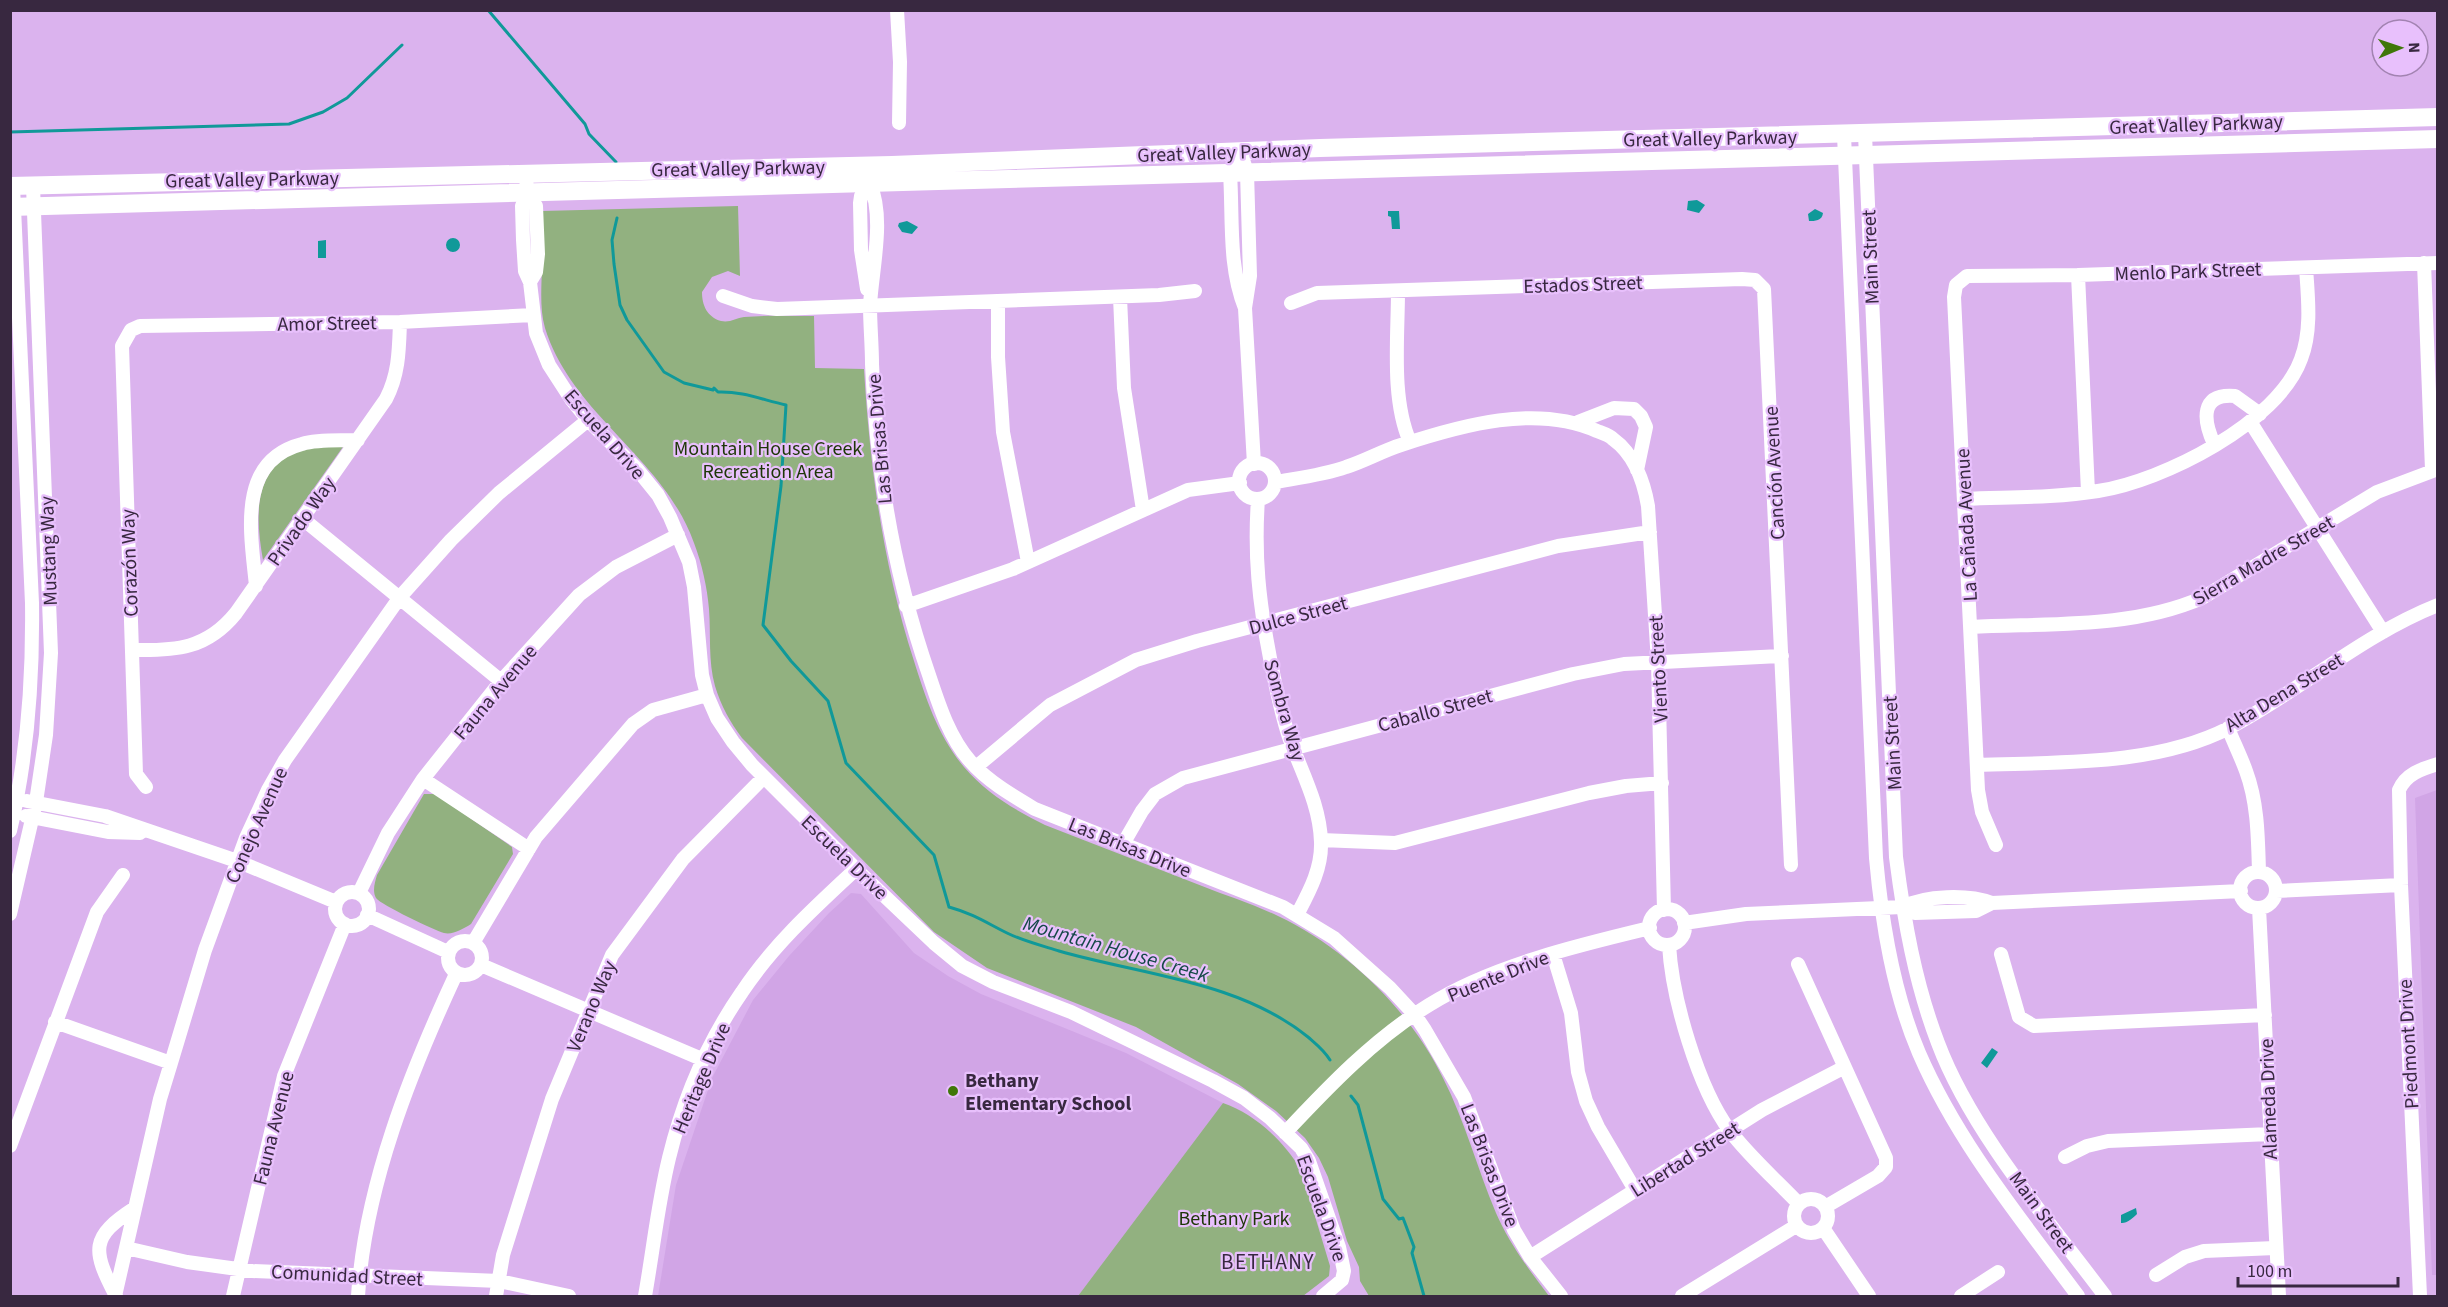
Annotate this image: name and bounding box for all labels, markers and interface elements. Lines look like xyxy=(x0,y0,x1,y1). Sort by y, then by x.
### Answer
north arrow xyxy=(2370,18,2430,78)
text: N xyxy=(2403,42,2425,53)
street label: Great Valley Parkway xyxy=(2109,108,2284,142)
street label: Great Valley Parkway xyxy=(1623,123,1798,155)
street label: Great Valley Parkway xyxy=(1137,136,1312,170)
street label: Great Valley Parkway xyxy=(651,153,826,185)
street label: Great Valley Parkway xyxy=(165,164,340,196)
street label: Main Street xyxy=(1855,209,1887,305)
street label: Menlo Park Street xyxy=(2114,255,2262,289)
street label: Estados Street xyxy=(1523,269,1643,301)
street label: Amor Street xyxy=(277,309,377,339)
street label: Las Brisas Drive xyxy=(860,373,900,505)
street label: Escuela Drive xyxy=(557,383,651,486)
street label: Canción Avenue xyxy=(1758,405,1792,541)
park label: Mountain House Creek Recreation Area xyxy=(674,435,862,486)
street label: La Cañada Avenue xyxy=(1949,448,1985,602)
street label: Privado Way xyxy=(261,471,343,572)
street label: Mustang Way xyxy=(33,495,65,606)
street label: Corazón Way xyxy=(114,508,146,617)
street label: Sierra Madre Street xyxy=(2187,509,2340,613)
street label: Dulce Street xyxy=(1246,589,1351,643)
street label: Viento Street xyxy=(1642,614,1676,723)
street label: Fauna Avenue xyxy=(447,639,544,746)
street label: Alta Dena Street xyxy=(2220,646,2349,739)
street label: Sombra Way xyxy=(1256,656,1312,765)
street label: Caballo Street xyxy=(1375,682,1496,740)
street label: Main Street xyxy=(1877,695,1909,791)
street label: Conejo Avenue xyxy=(219,763,295,888)
street label: Escuela Drive xyxy=(795,809,894,907)
street label: Las Brisas Drive xyxy=(1064,811,1195,885)
water label: Mountain House Creek xyxy=(1020,908,1213,990)
street label: Puente Drive xyxy=(1444,944,1553,1010)
street label: Verano Way xyxy=(560,956,624,1057)
street label: Piedmont Drive xyxy=(2392,978,2426,1109)
street label: Heritage Drive xyxy=(666,1018,738,1138)
street label: Alameda Drive xyxy=(2253,1038,2285,1160)
place label: Bethany Elementary School xyxy=(965,1067,1131,1118)
street label: Fauna Avenue xyxy=(246,1068,302,1188)
marker: Bethany Elementary School xyxy=(946,1084,960,1098)
street label: Las Brisas Drive xyxy=(1453,1100,1525,1231)
street label: Libertad Street xyxy=(1625,1115,1746,1205)
street label: Escuela Drive xyxy=(1289,1151,1353,1266)
street label: Main Street xyxy=(2002,1166,2080,1259)
park label: Bethany Park xyxy=(1179,1205,1290,1233)
district label: BETHANY xyxy=(1221,1247,1315,1277)
scale bar xyxy=(2238,1250,2398,1288)
street label: Comunidad Street xyxy=(270,1258,424,1294)
text: 100 m xyxy=(2247,1259,2292,1284)

